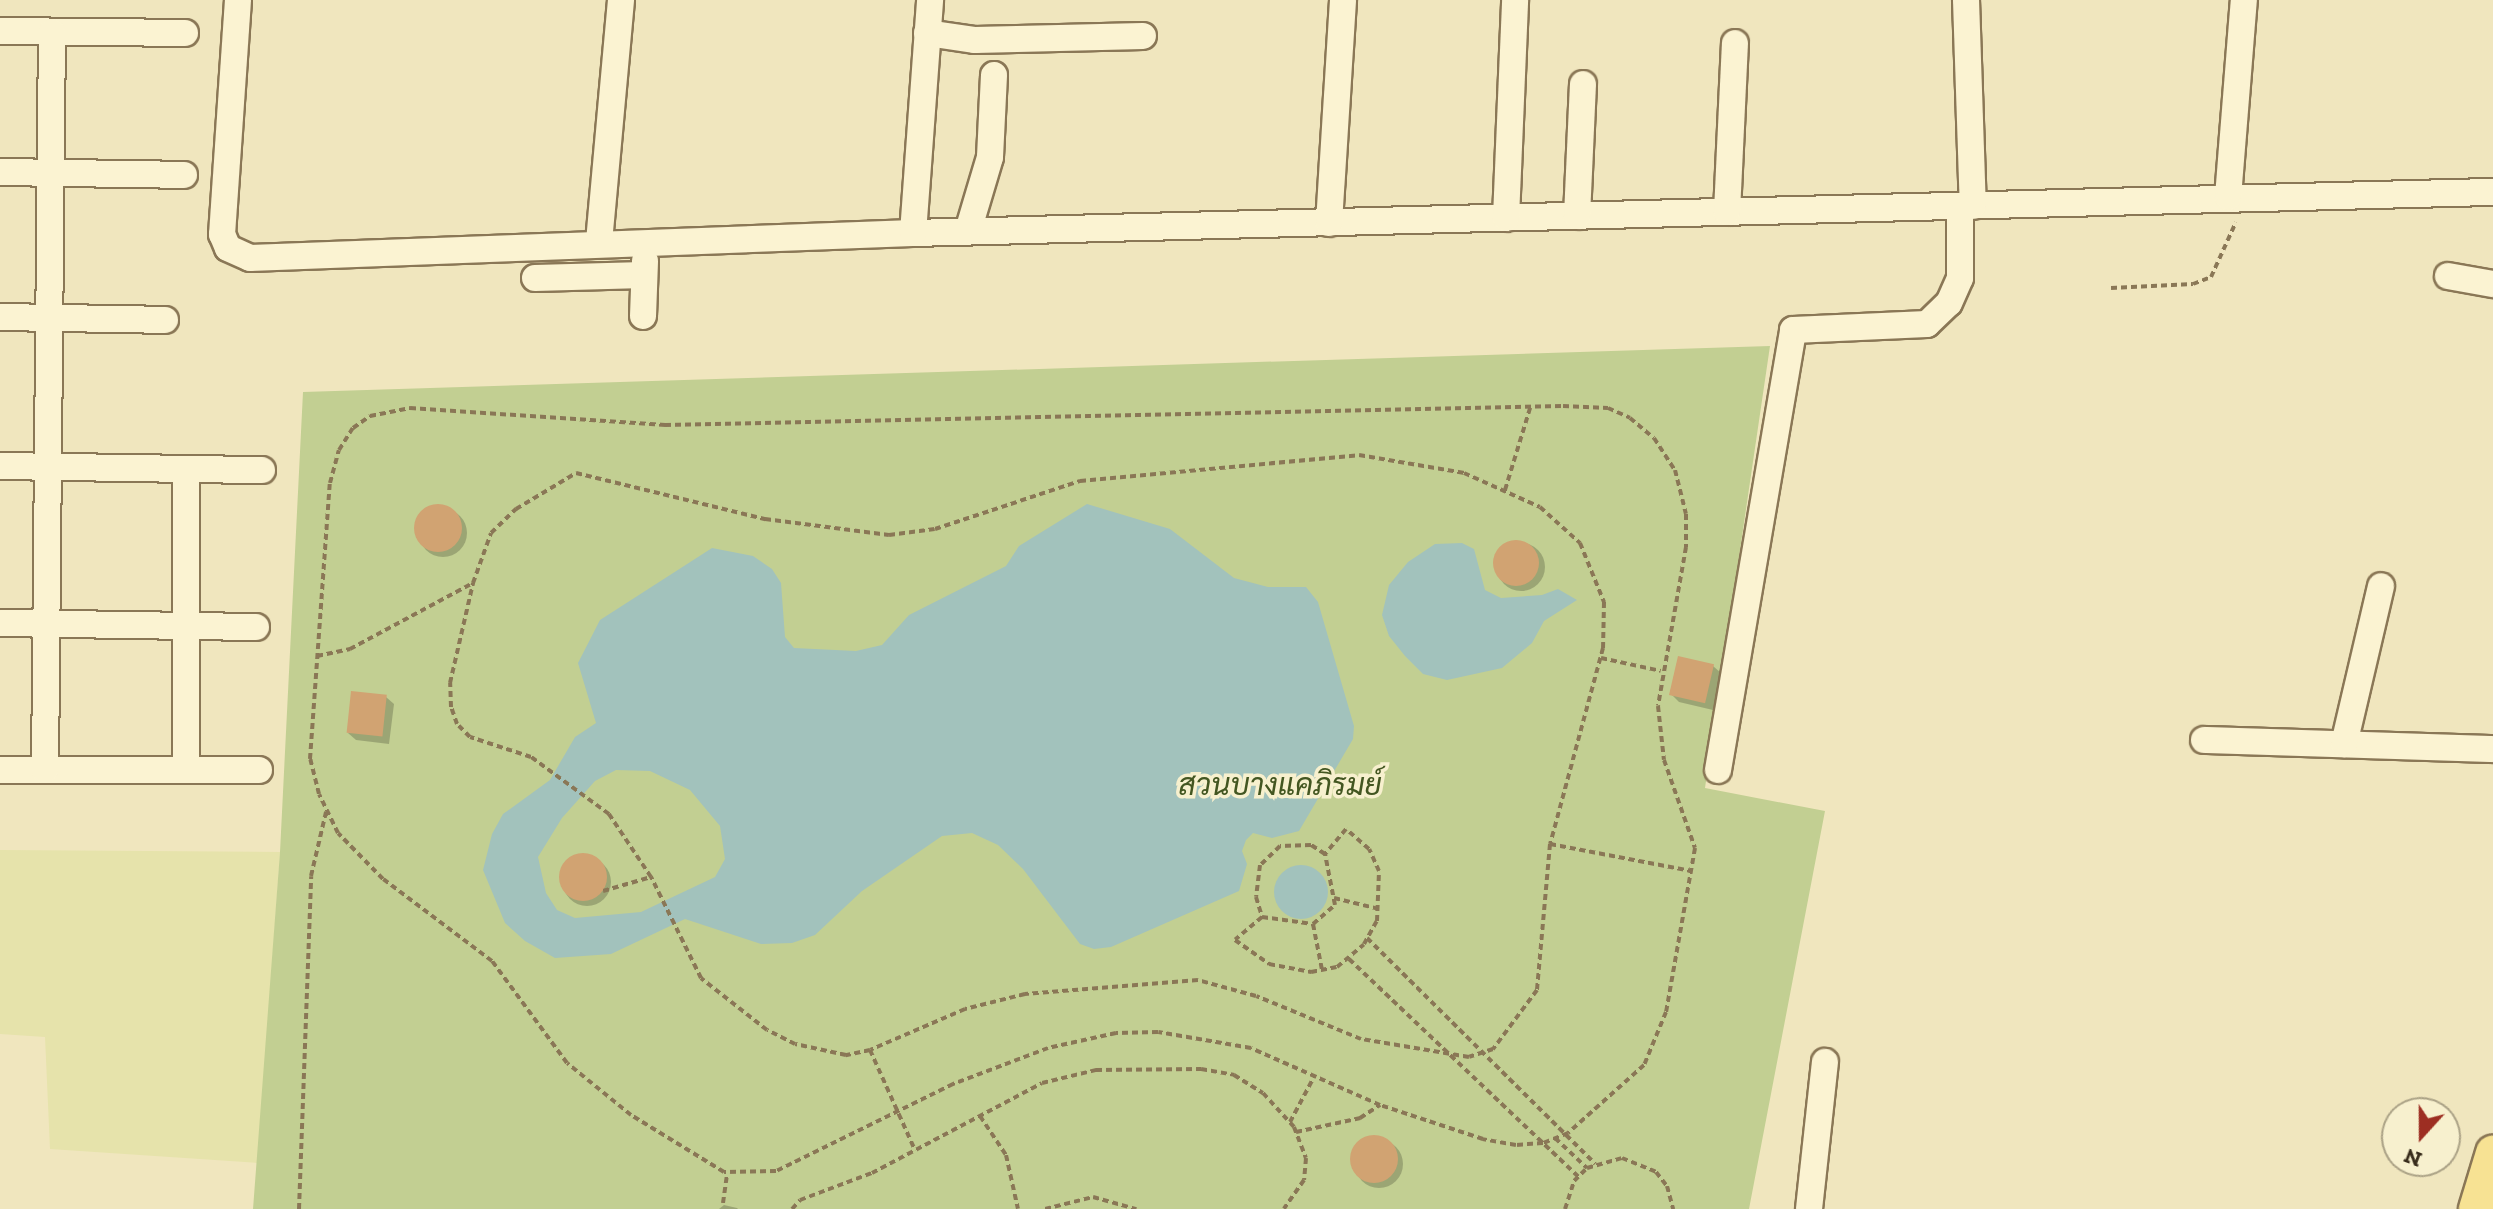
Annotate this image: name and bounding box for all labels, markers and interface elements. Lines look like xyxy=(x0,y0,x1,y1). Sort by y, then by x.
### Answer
park label: สวนบางแคภิรมย์ xyxy=(1178,767,1382,803)
north arrow xyxy=(2381,1097,2461,1177)
text: N xyxy=(2400,1142,2426,1174)

